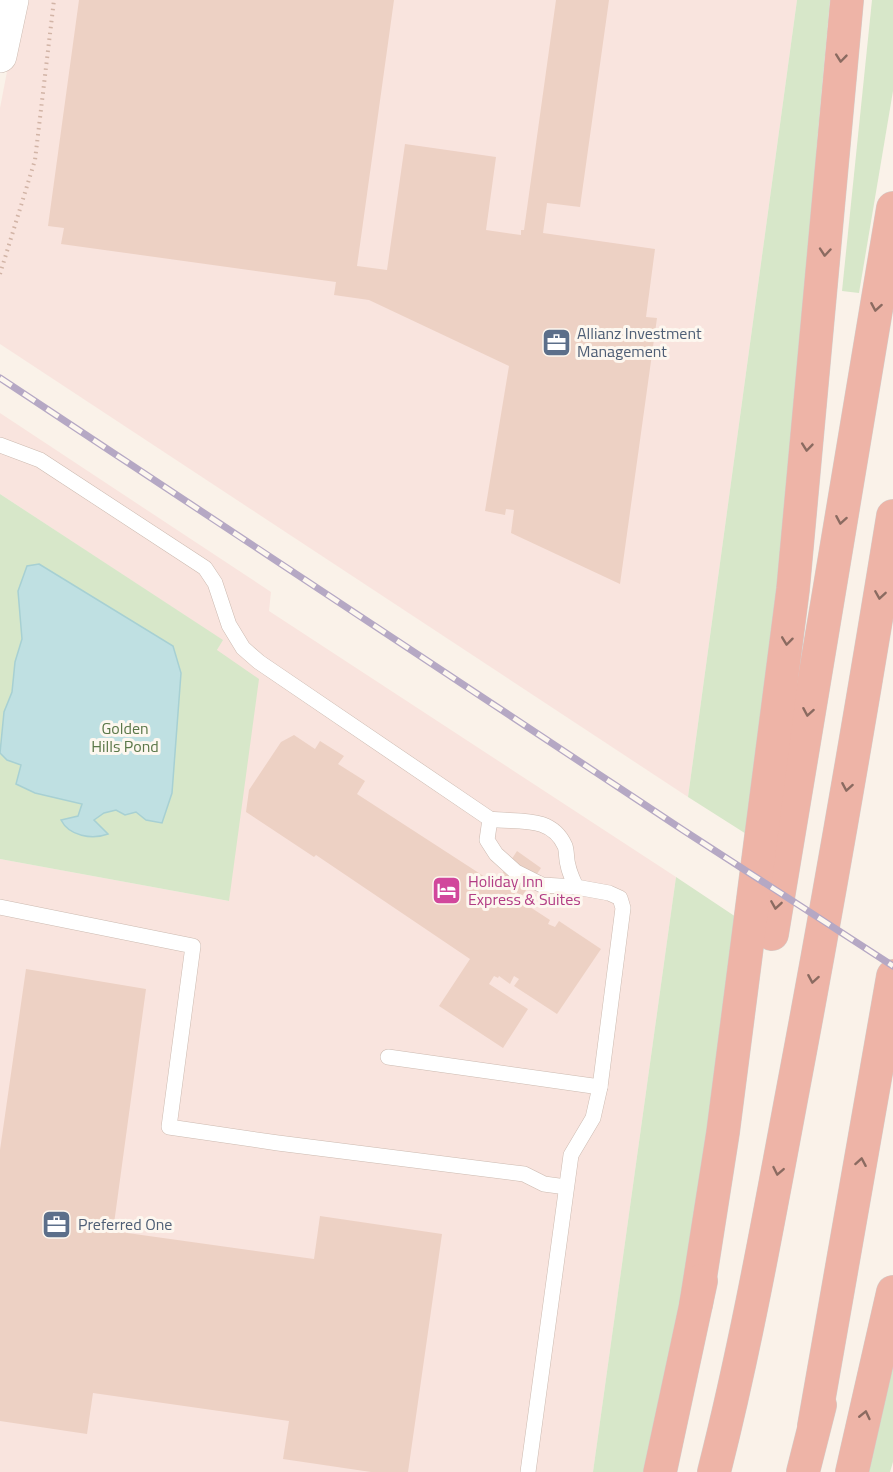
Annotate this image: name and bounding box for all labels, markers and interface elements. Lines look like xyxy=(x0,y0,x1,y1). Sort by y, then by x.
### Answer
one-way arrow xyxy=(835,54,848,63)
one-way arrow xyxy=(818,248,831,257)
one-way arrow xyxy=(871,302,883,312)
place label: Allianz Investment Management xyxy=(577,321,702,363)
office icon: Allianz Investment Management xyxy=(540,326,572,358)
one-way arrow xyxy=(801,442,814,451)
one-way arrow xyxy=(835,515,847,525)
one-way arrow xyxy=(874,589,887,599)
one-way arrow xyxy=(781,636,794,645)
one-way arrow xyxy=(803,708,815,717)
park label: Golden Hills Pond xyxy=(91,716,159,758)
one-way arrow xyxy=(841,781,854,791)
place label: Holiday Inn Express & Suites xyxy=(468,869,581,911)
hotel icon: Holiday Inn Express & Suites xyxy=(431,874,463,906)
one-way arrow xyxy=(771,900,783,909)
one-way arrow xyxy=(807,973,820,983)
one-way arrow xyxy=(854,1157,866,1166)
one-way arrow xyxy=(772,1165,785,1175)
office icon: Preferred One xyxy=(41,1208,73,1240)
place label: Preferred One xyxy=(78,1212,172,1236)
one-way arrow xyxy=(857,1410,870,1420)

